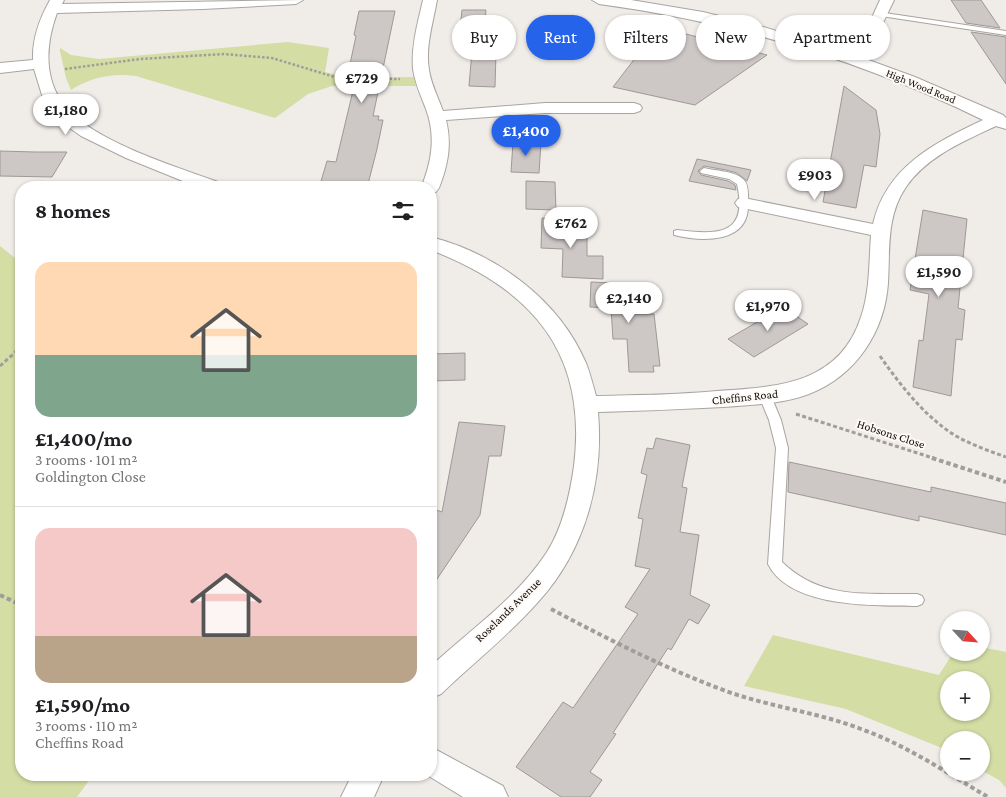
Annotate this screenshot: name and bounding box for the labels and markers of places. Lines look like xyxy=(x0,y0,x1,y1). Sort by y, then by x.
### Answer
pin: £729 xyxy=(332,62,392,104)
pin: £1,180 xyxy=(25,94,107,136)
pin: £1,400 xyxy=(485,114,567,157)
pin: £903 xyxy=(785,158,845,201)
pin: £762 xyxy=(541,206,601,249)
pin: £1,590 xyxy=(898,256,980,298)
pin: £2,140 xyxy=(588,282,670,324)
pin: £1,970 xyxy=(727,290,809,332)

